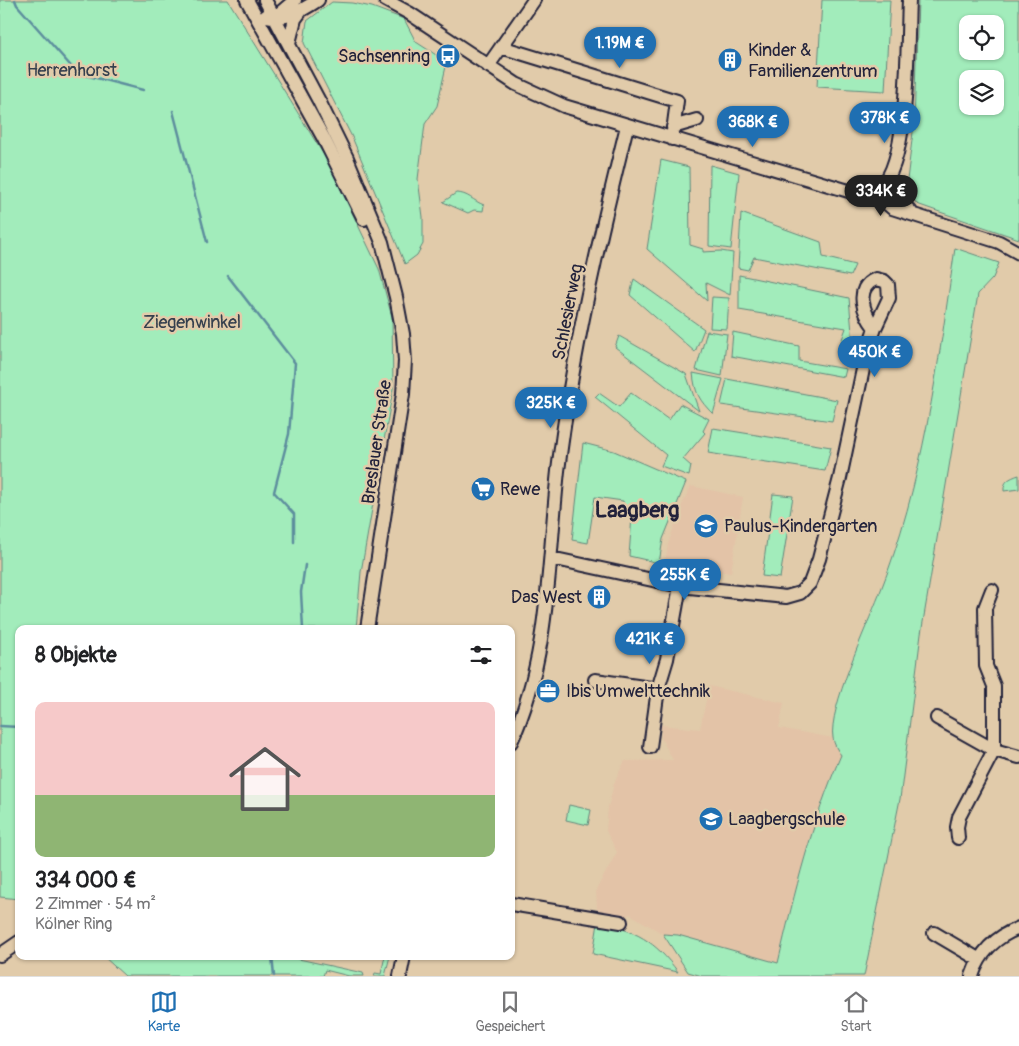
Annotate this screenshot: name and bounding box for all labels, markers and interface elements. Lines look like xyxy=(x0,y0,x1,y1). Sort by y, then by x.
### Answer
map controls xyxy=(959,15,1004,115)
button: locate xyxy=(959,15,1004,60)
pin: 1.19M € xyxy=(574,27,666,69)
text: 1.19M € xyxy=(595,33,645,53)
place label: Kinder & Familienzentrum xyxy=(748,39,878,83)
bus stop icon: Sachsenring xyxy=(435,43,461,69)
place label: Sachsenring xyxy=(338,45,430,68)
building icon: Kinder & Familienzentrum xyxy=(717,47,743,73)
park label: Herrenhorst xyxy=(27,59,118,82)
button: layers xyxy=(959,70,1004,115)
pin: 378K € xyxy=(844,102,926,144)
pin: 368K € xyxy=(712,106,794,148)
text: 378K € xyxy=(860,108,910,128)
text: 368K € xyxy=(728,112,778,132)
pin: 334K € xyxy=(840,174,922,217)
text: 334K € xyxy=(856,181,906,201)
street label: Schlesierweg xyxy=(547,262,589,362)
park label: Ziegenwinkel xyxy=(143,311,241,334)
pin: 450K € xyxy=(834,336,916,378)
text: 450K € xyxy=(849,342,901,362)
street label: Breslauer Straße xyxy=(357,378,397,505)
pin: 325K € xyxy=(510,386,592,429)
text: 325K € xyxy=(526,393,576,413)
supermarket icon: Rewe xyxy=(470,476,496,502)
place label: Rewe xyxy=(500,478,540,501)
district label: Laagberg xyxy=(595,496,679,524)
school or university icon: Paulus-Kindergarten xyxy=(693,513,719,539)
place label: Paulus-Kindergarten xyxy=(724,515,878,538)
pin: 255K € xyxy=(644,558,726,601)
text: 255K € xyxy=(660,565,710,585)
building icon: Das West xyxy=(586,584,612,610)
place label: Das West xyxy=(511,586,583,609)
pin: 421K € xyxy=(609,622,691,665)
text: 421K € xyxy=(626,629,674,649)
icon: filters xyxy=(467,641,495,669)
text: 8 Objekte xyxy=(35,642,117,669)
office icon: Ibis Umwelttechnik xyxy=(535,678,561,704)
place label: Ibis Umwelttechnik xyxy=(566,680,711,703)
icon: home xyxy=(220,734,310,824)
school or university icon: Laagbergschule xyxy=(698,806,724,832)
place label: Laagbergschule xyxy=(728,808,845,831)
text: 334 000 € xyxy=(35,867,137,894)
text: 2 Zimmer · 54 m² xyxy=(35,894,156,914)
text: Kölner Ring xyxy=(35,914,112,934)
tab: Karte xyxy=(148,988,180,1035)
tab: Gespeichert xyxy=(475,988,545,1035)
tab: Start xyxy=(840,988,871,1035)

